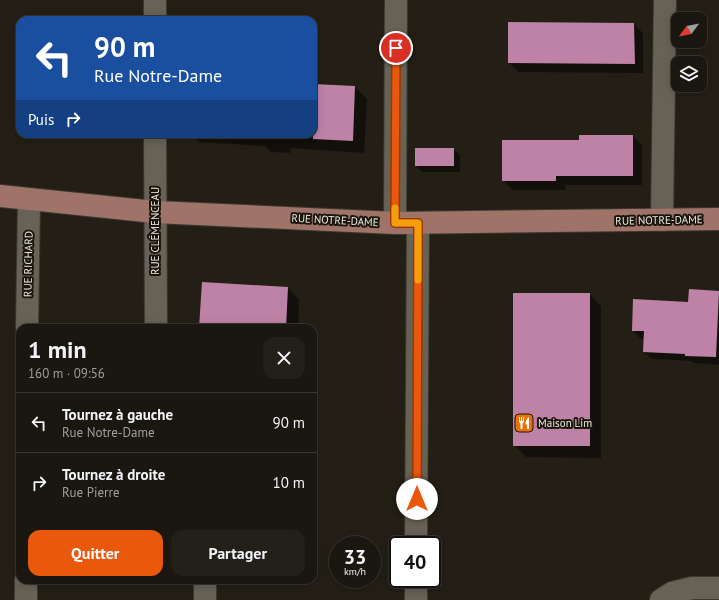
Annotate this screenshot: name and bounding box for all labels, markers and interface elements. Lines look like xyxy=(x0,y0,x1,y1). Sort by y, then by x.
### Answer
north arrow xyxy=(671,12,707,48)
map controls xyxy=(671,12,707,92)
text: 90 m xyxy=(94,28,155,65)
pin xyxy=(379,31,413,65)
icon: left xyxy=(28,32,80,84)
icon: arrive xyxy=(385,37,407,59)
button: layers xyxy=(671,56,707,92)
text: Rue Notre-Dame xyxy=(94,64,222,87)
icon: right xyxy=(62,108,84,130)
text: Puis xyxy=(28,110,54,129)
street label: RUE CLÉMENCEAU xyxy=(148,187,162,275)
street label: RUE NOTRE-DAME xyxy=(291,211,379,229)
street label: RUE NOTRE-DAME xyxy=(615,212,703,228)
street label: RUE RICHARD xyxy=(20,231,36,297)
text: 1 min xyxy=(28,334,87,365)
button: close xyxy=(263,337,305,379)
text: 160 m · 09:56 xyxy=(28,365,105,382)
text: Tournez à gauche xyxy=(62,405,173,424)
icon: left xyxy=(28,412,50,434)
restaurant icon: Maison Lim xyxy=(513,412,535,434)
text: 90 m xyxy=(272,413,305,432)
place label: Maison Lim xyxy=(538,416,592,430)
text: Rue Notre-Dame xyxy=(62,424,155,441)
text: Tournez à droite xyxy=(62,465,165,484)
icon: right xyxy=(28,472,50,494)
text: 10 m xyxy=(272,473,305,492)
position arrow xyxy=(396,478,438,520)
text: Rue Pierre xyxy=(62,484,120,501)
button: Quitter xyxy=(28,530,163,576)
button: Partager xyxy=(171,530,305,576)
speed limit sign: 40 xyxy=(389,536,441,588)
text: 33 xyxy=(344,544,366,570)
text: km/h xyxy=(344,565,366,578)

